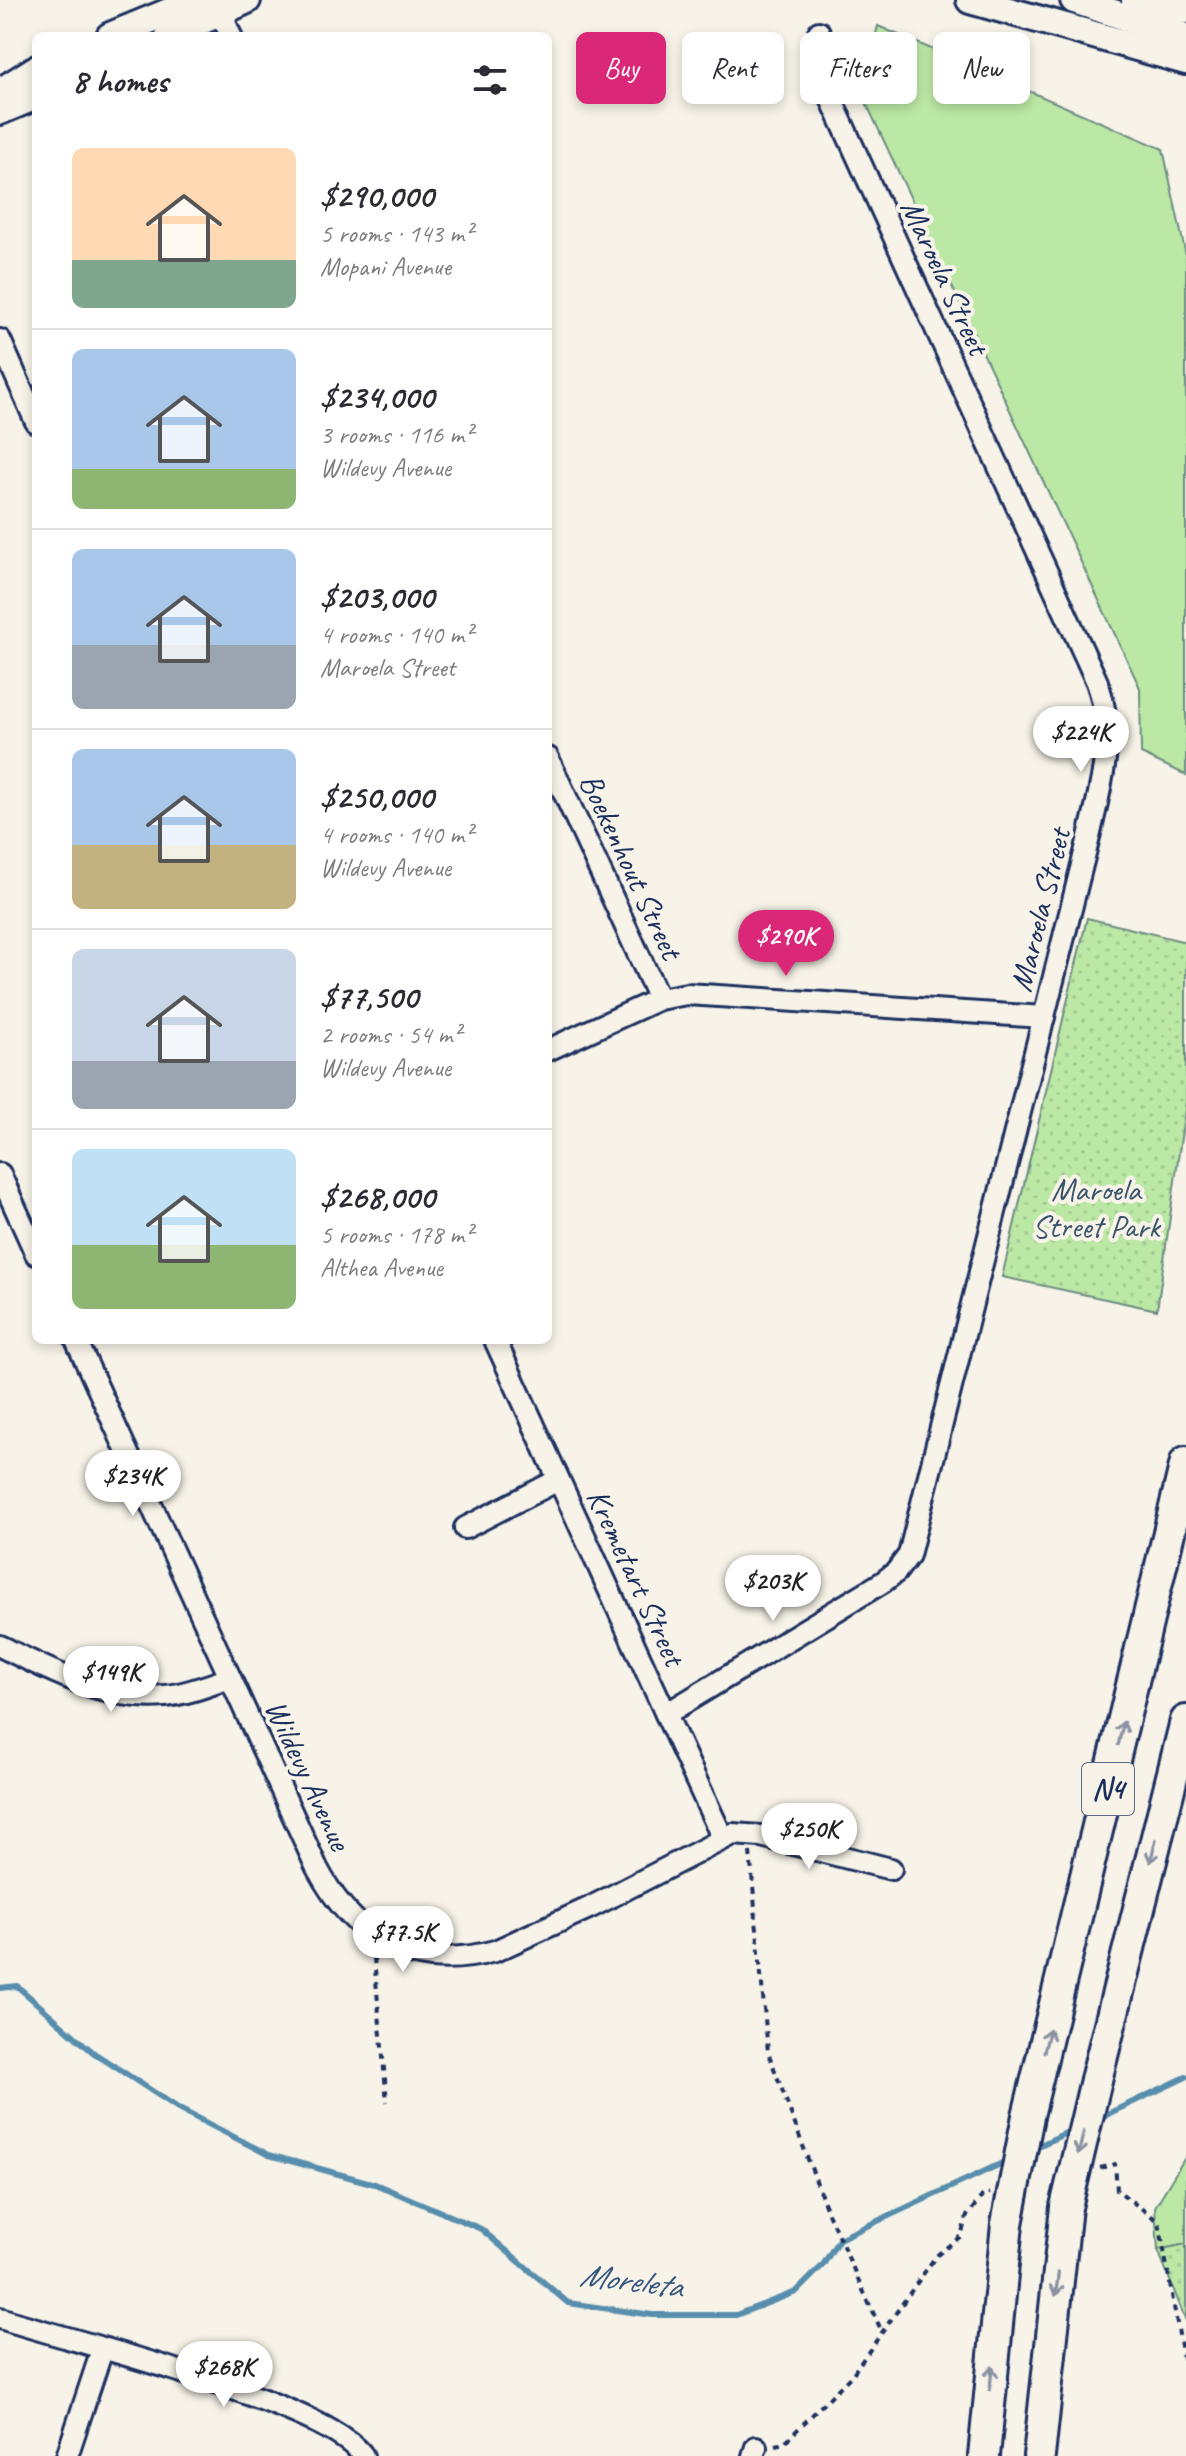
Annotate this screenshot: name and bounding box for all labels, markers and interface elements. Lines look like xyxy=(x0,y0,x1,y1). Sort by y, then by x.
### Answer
chip: Buy xyxy=(576,32,666,104)
chip: Rent xyxy=(682,32,784,104)
chip: Filters xyxy=(800,32,917,104)
chip: New xyxy=(933,32,1030,104)
icon: filters xyxy=(468,58,512,102)
text: 8 homes xyxy=(72,59,168,102)
text: $290,000 xyxy=(320,174,433,217)
icon: home xyxy=(136,180,232,276)
street label: Maroela Street xyxy=(891,193,1000,364)
text: 5 rooms · 143 m² xyxy=(320,217,472,250)
text: Mopani Avenue xyxy=(320,250,451,283)
text: $234,000 xyxy=(320,375,434,418)
icon: home xyxy=(136,381,232,477)
text: 3 rooms · 116 m² xyxy=(320,418,472,451)
text: Wildevy Avenue xyxy=(320,451,451,484)
text: $203,000 xyxy=(320,575,434,618)
icon: home xyxy=(136,581,232,677)
text: 4 rooms · 140 m² xyxy=(320,618,472,651)
text: Maroela Street xyxy=(320,651,455,684)
pin: $224K xyxy=(1025,706,1137,774)
text: $224K xyxy=(1051,715,1111,748)
street label: Boekenhout Street xyxy=(570,767,693,968)
text: $250,000 xyxy=(320,775,433,818)
icon: home xyxy=(136,781,232,877)
text: 4 rooms · 140 m² xyxy=(320,818,472,851)
street label: Maroela Street xyxy=(1000,821,1081,996)
text: Wildevy Avenue xyxy=(320,851,451,884)
pin: $290K xyxy=(730,910,842,978)
text: $290K xyxy=(756,919,816,952)
text: $77,500 xyxy=(320,975,418,1018)
icon: home xyxy=(136,981,232,1077)
text: 2 rooms · 54 m² xyxy=(320,1018,461,1051)
text: Wildevy Avenue xyxy=(320,1051,451,1084)
park label: Maroela Street Park xyxy=(1032,1169,1162,1247)
text: $268,000 xyxy=(320,1175,435,1218)
icon: home xyxy=(136,1181,232,1277)
text: 5 rooms · 178 m² xyxy=(320,1218,472,1251)
text: Althea Avenue xyxy=(320,1251,443,1284)
pin: $234K xyxy=(77,1450,189,1518)
text: $234K xyxy=(103,1459,163,1492)
street label: Kremetart Street xyxy=(577,1482,696,1675)
pin: $203K xyxy=(717,1555,829,1623)
text: $203K xyxy=(743,1564,803,1597)
pin: $149K xyxy=(55,1646,167,1714)
text: $149K xyxy=(81,1655,141,1688)
street label: Wildevy Avenue xyxy=(255,1693,362,1859)
one-way arrow xyxy=(1114,1720,1129,1746)
road number: N4 xyxy=(1082,1763,1134,1815)
pin: $250K xyxy=(753,1803,865,1871)
text: $250K xyxy=(779,1812,839,1845)
one-way arrow xyxy=(1145,1838,1160,1864)
pin: $77.5K xyxy=(338,1906,468,1974)
text: $77.5K xyxy=(371,1915,435,1948)
one-way arrow xyxy=(1040,2028,1055,2053)
one-way arrow xyxy=(1073,2130,1088,2156)
water label: Moreleta xyxy=(577,2252,688,2308)
one-way arrow xyxy=(1050,2270,1065,2297)
pin: $268K xyxy=(168,2341,280,2409)
text: $268K xyxy=(194,2350,254,2383)
one-way arrow xyxy=(984,2365,999,2392)

